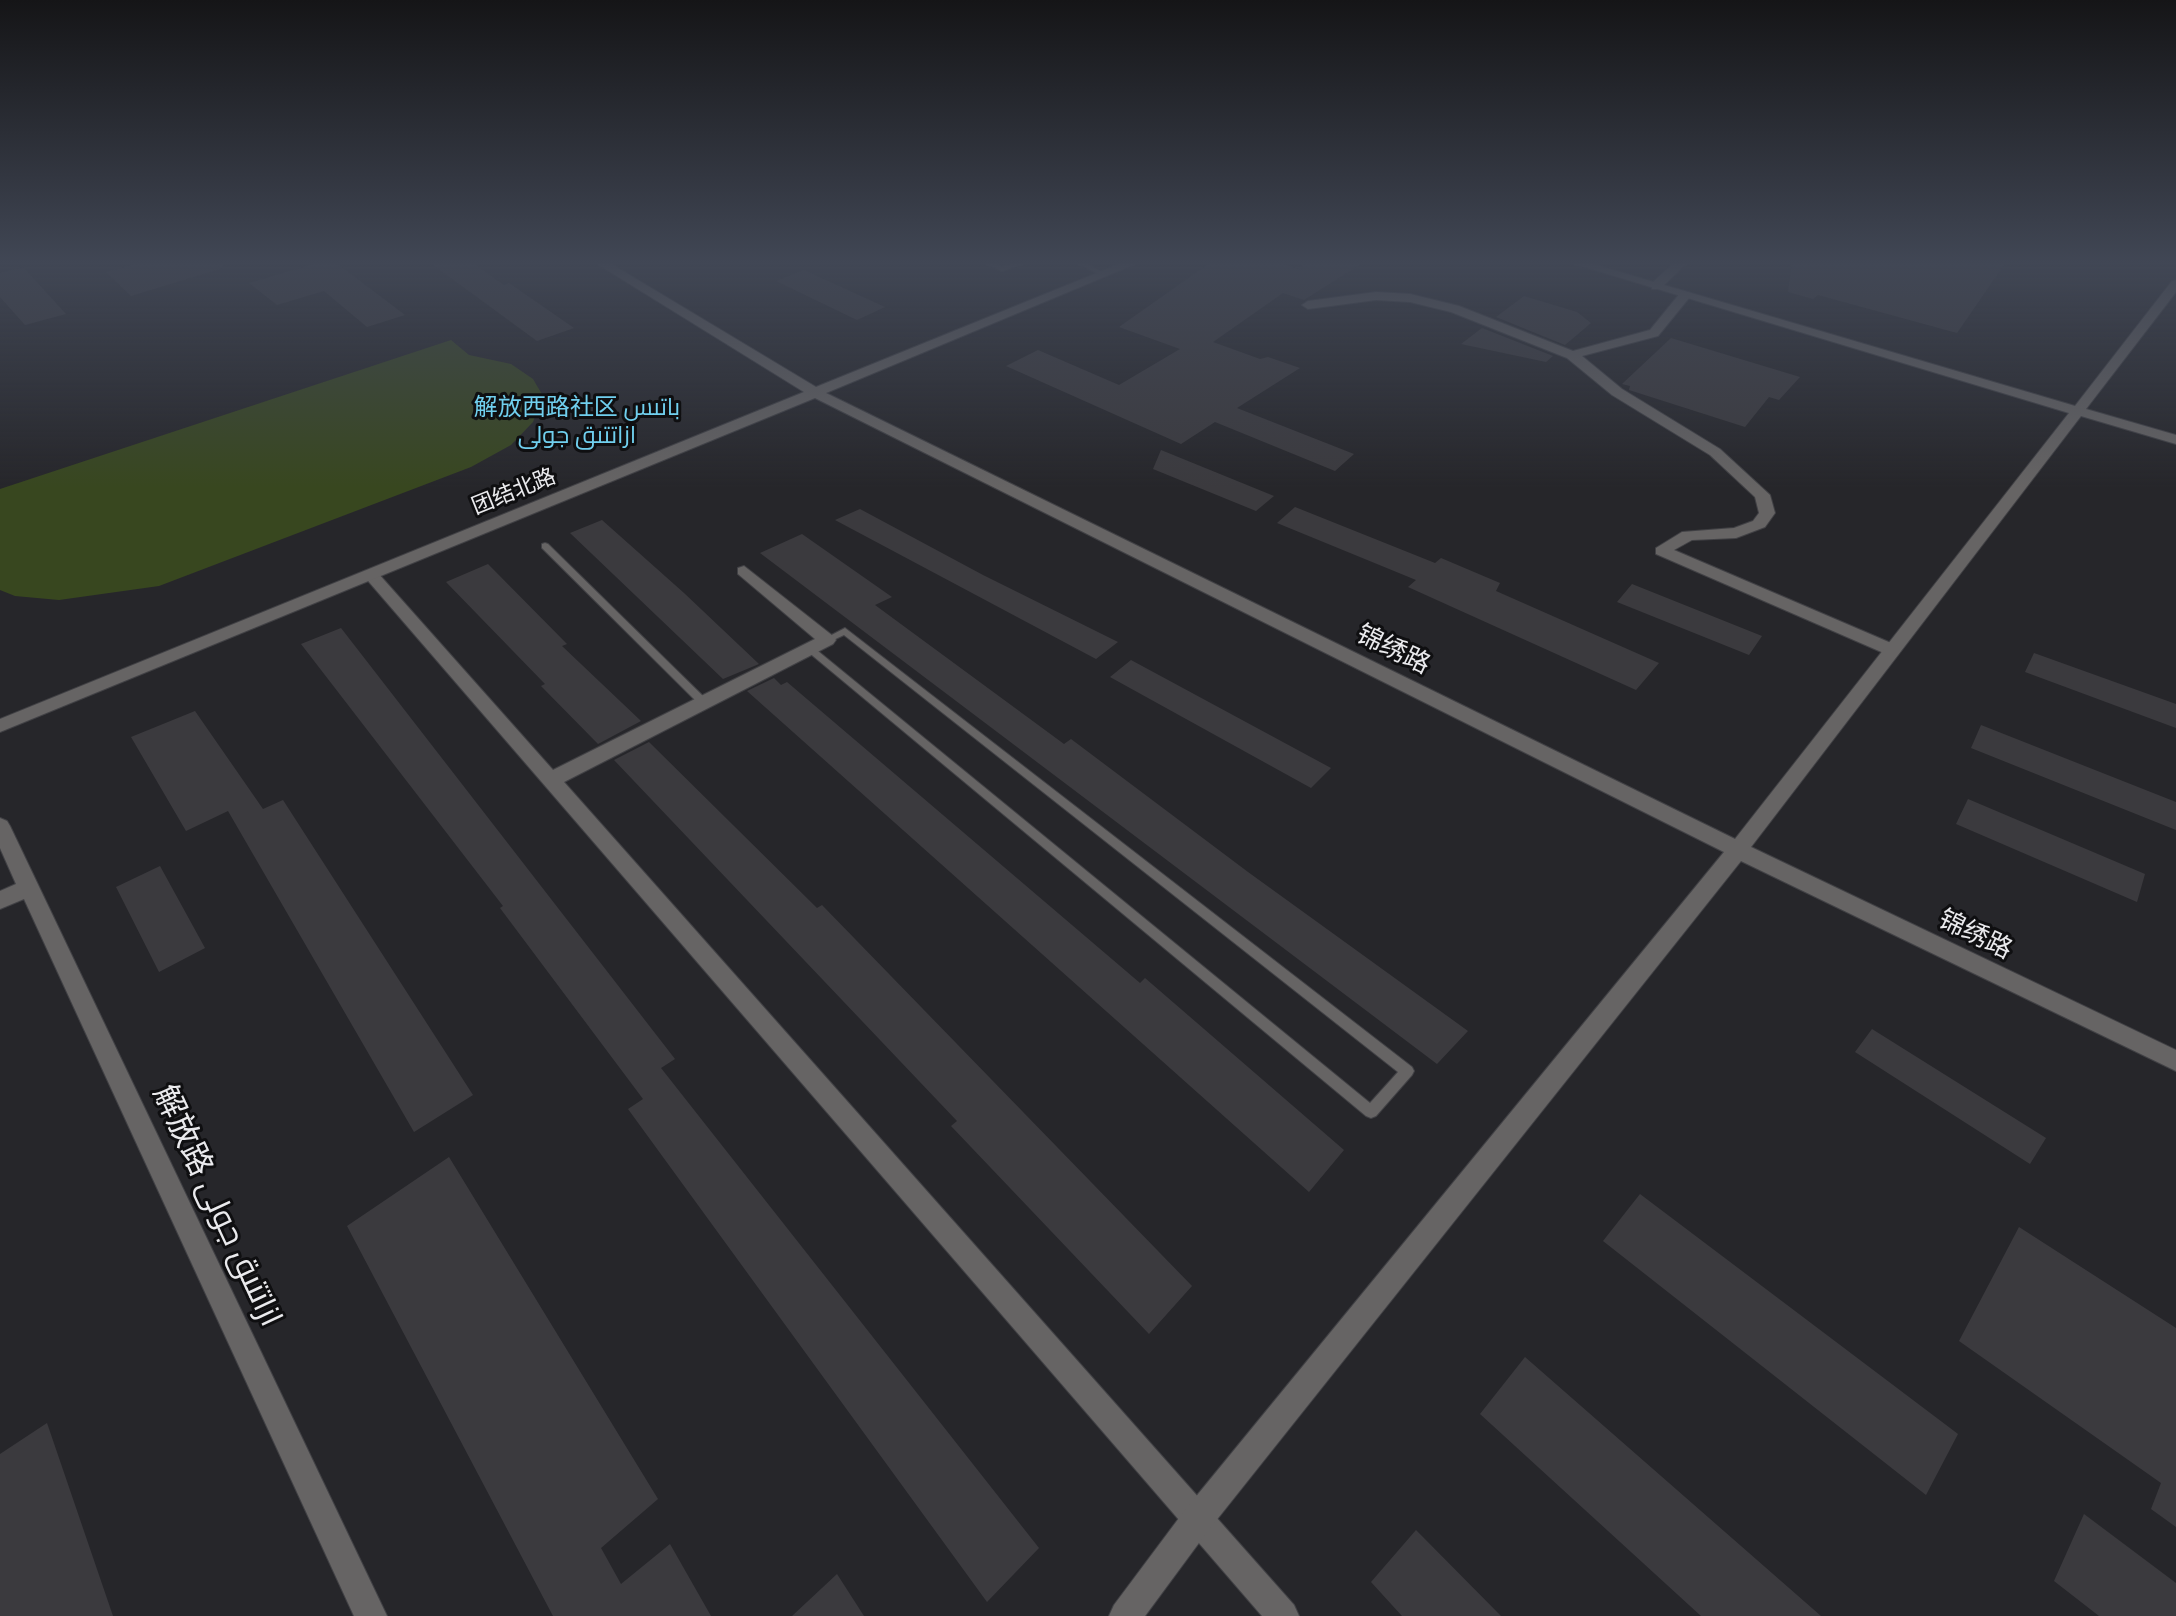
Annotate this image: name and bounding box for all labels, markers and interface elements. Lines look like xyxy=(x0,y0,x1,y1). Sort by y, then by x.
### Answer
district label: 解放西路社区 باتىس ازاتتىق جولى xyxy=(474,394,680,450)
street label: 团结北路 xyxy=(468,463,560,521)
street label: 锦绣路 xyxy=(1351,619,1435,681)
street label: 锦绣路 xyxy=(1933,904,2017,966)
street label: 解放路 ازاتتىق جولى xyxy=(144,1079,290,1333)

